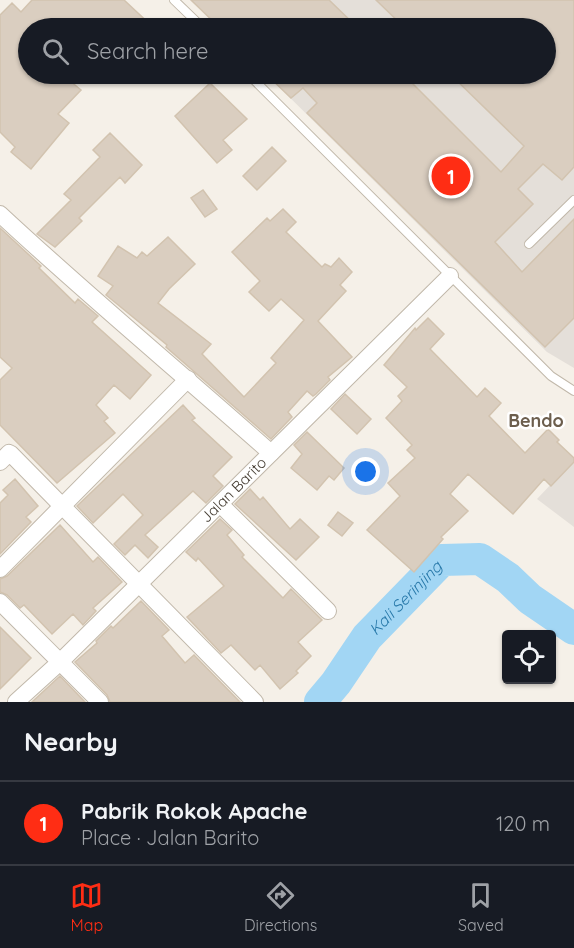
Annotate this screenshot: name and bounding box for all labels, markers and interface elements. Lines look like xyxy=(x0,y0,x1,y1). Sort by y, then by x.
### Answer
search box xyxy=(18,18,556,84)
icon: search xyxy=(39,35,72,68)
text: Search here xyxy=(87,37,208,65)
pin: 1 xyxy=(432,154,470,198)
district label: Bendo xyxy=(508,409,564,432)
street label: Jalan Barito xyxy=(197,453,270,526)
your location xyxy=(351,457,380,486)
water label: Kali Serinjing xyxy=(365,556,446,639)
map controls xyxy=(502,630,556,684)
button: locate xyxy=(502,630,556,684)
text: Nearby xyxy=(24,725,118,758)
text: Pabrik Rokok Apache xyxy=(81,797,307,825)
text: 1 xyxy=(40,811,47,836)
text: 120 m xyxy=(496,811,550,836)
text: Place · Jalan Barito xyxy=(81,825,259,850)
tab: Map xyxy=(70,879,103,935)
tab: Directions xyxy=(244,879,317,935)
tab: Saved xyxy=(458,879,504,935)

